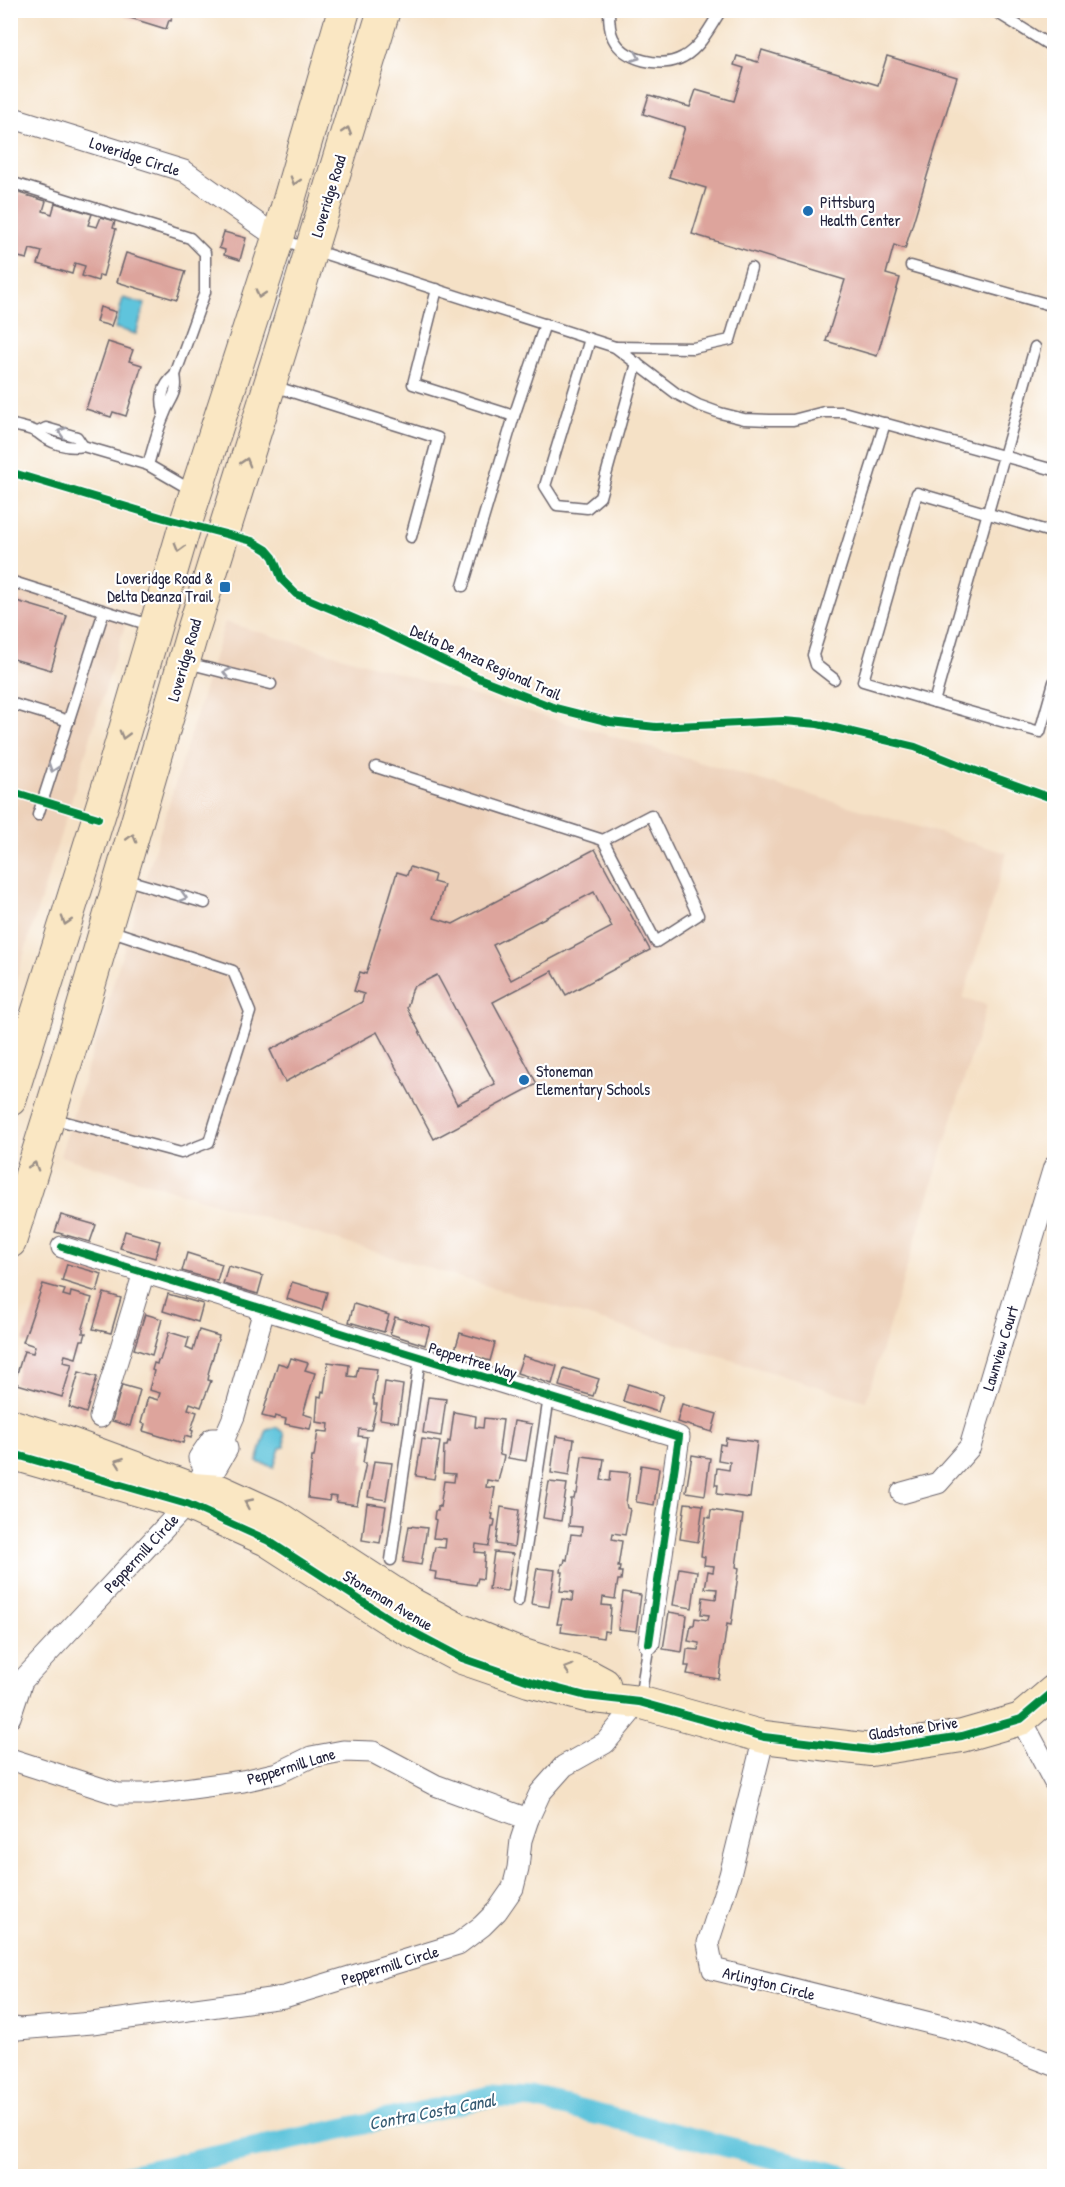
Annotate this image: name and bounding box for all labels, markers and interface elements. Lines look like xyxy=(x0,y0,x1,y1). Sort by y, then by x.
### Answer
one-way arrow xyxy=(631,49,641,62)
one-way arrow xyxy=(340,126,352,137)
street label: Loveridge Circle xyxy=(87,131,184,181)
street label: Loveridge Road xyxy=(305,152,351,240)
one-way arrow xyxy=(290,175,302,186)
place label: Pittsburg Health Center xyxy=(820,191,901,231)
marker: Pittsburg Health Center xyxy=(801,204,815,218)
one-way arrow xyxy=(254,288,267,299)
one-way arrow xyxy=(57,427,68,439)
one-way arrow xyxy=(239,457,251,468)
one-way arrow xyxy=(173,543,186,553)
place label: Loveridge Road & Delta Deanza Trail xyxy=(107,567,214,607)
marker: Loveridge Road & Delta Deanza Trail xyxy=(218,580,232,594)
street label: Loveridge Road xyxy=(162,616,206,704)
street label: Delta De Anza Regional Trail xyxy=(407,619,566,706)
one-way arrow xyxy=(222,668,232,681)
one-way arrow xyxy=(119,729,131,740)
one-way arrow xyxy=(48,762,61,773)
one-way arrow xyxy=(125,833,137,844)
one-way arrow xyxy=(177,890,188,902)
one-way arrow xyxy=(61,915,73,926)
place label: Stoneman Elementary Schools xyxy=(536,1060,650,1100)
marker: Stoneman Elementary Schools xyxy=(517,1073,531,1087)
one-way arrow xyxy=(27,1161,39,1172)
street label: Lawnview Court xyxy=(977,1302,1023,1393)
street label: Peppertree Way xyxy=(426,1336,520,1384)
one-way arrow xyxy=(114,1456,125,1469)
one-way arrow xyxy=(243,1499,254,1511)
street label: Peppermill Circle xyxy=(99,1508,184,1597)
street label: Stoneman Avenue xyxy=(339,1564,438,1636)
one-way arrow xyxy=(563,1664,574,1676)
street label: Gladstone Drive xyxy=(867,1711,960,1745)
street label: Peppermill Lane xyxy=(244,1742,338,1790)
street label: Peppermill Circle xyxy=(339,1940,442,1990)
street label: Arlington Circle xyxy=(721,1961,818,2005)
water label: Contra Costa Canal xyxy=(367,2087,498,2136)

